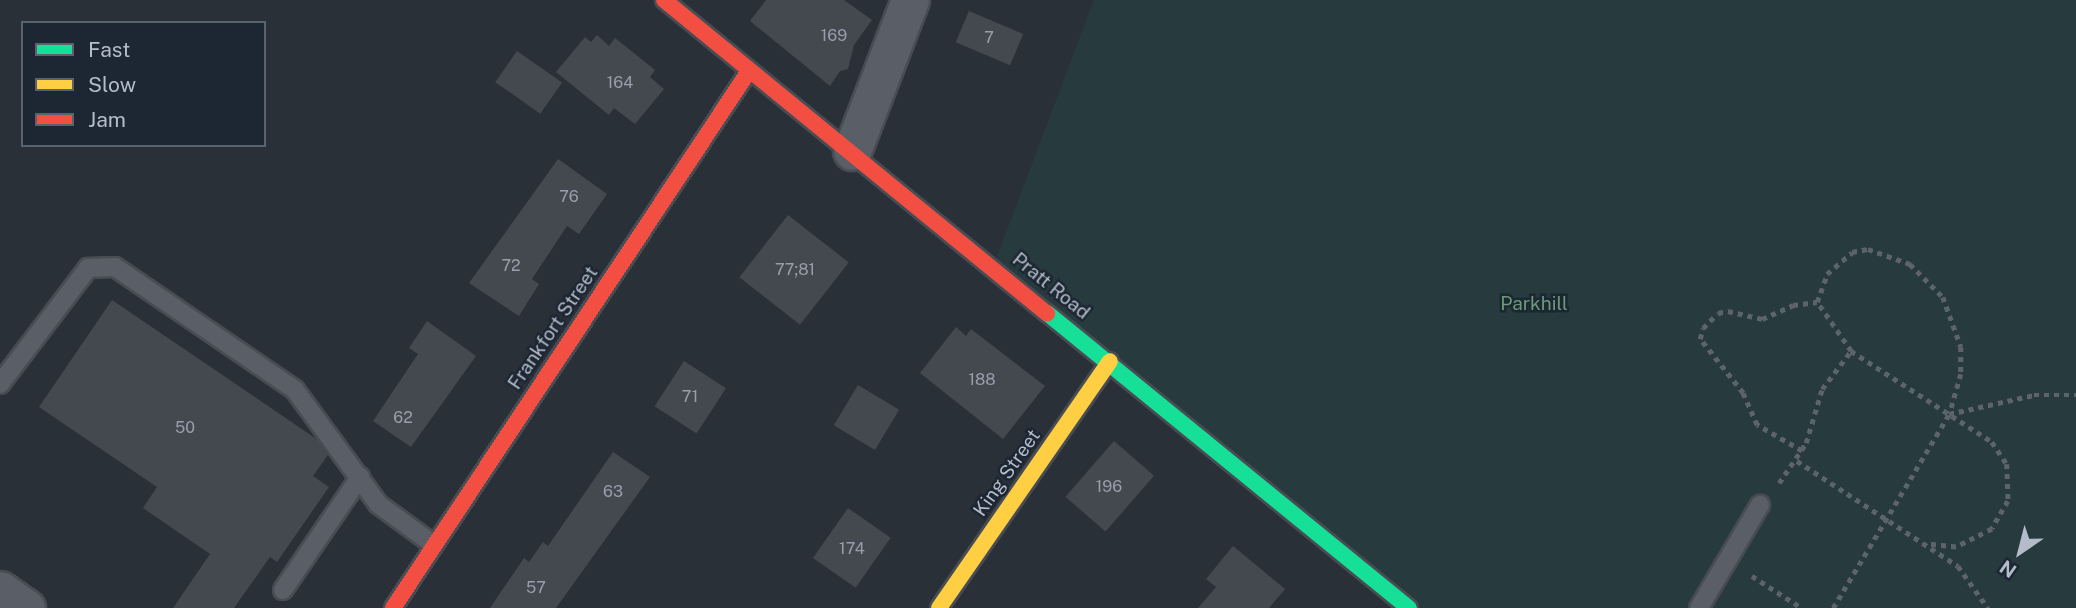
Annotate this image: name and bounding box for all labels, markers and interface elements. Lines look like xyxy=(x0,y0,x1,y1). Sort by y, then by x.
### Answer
legend xyxy=(21,21,266,147)
house number: 169 xyxy=(821,26,847,46)
house number: 7 xyxy=(984,28,994,48)
text: Fast xyxy=(88,37,130,62)
text: Slow xyxy=(88,72,136,97)
house number: 164 xyxy=(607,73,633,93)
text: Jam xyxy=(88,107,126,132)
house number: 76 xyxy=(559,187,579,207)
street label: Pratt Road xyxy=(1008,248,1094,324)
house number: 72 xyxy=(501,256,521,276)
house number: 77;81 xyxy=(775,260,815,280)
street label: Frankfort Street xyxy=(503,262,603,394)
park label: Parkhill xyxy=(1500,293,1568,315)
house number: 188 xyxy=(968,370,996,390)
house number: 71 xyxy=(682,387,698,407)
house number: 62 xyxy=(393,408,413,428)
house number: 50 xyxy=(175,418,195,438)
street label: King Street xyxy=(969,425,1045,521)
house number: 196 xyxy=(1096,477,1122,497)
house number: 63 xyxy=(603,482,623,502)
north arrow xyxy=(1985,517,2055,587)
house number: 174 xyxy=(839,539,865,559)
text: N xyxy=(1996,556,2020,582)
house number: 57 xyxy=(526,578,546,598)

